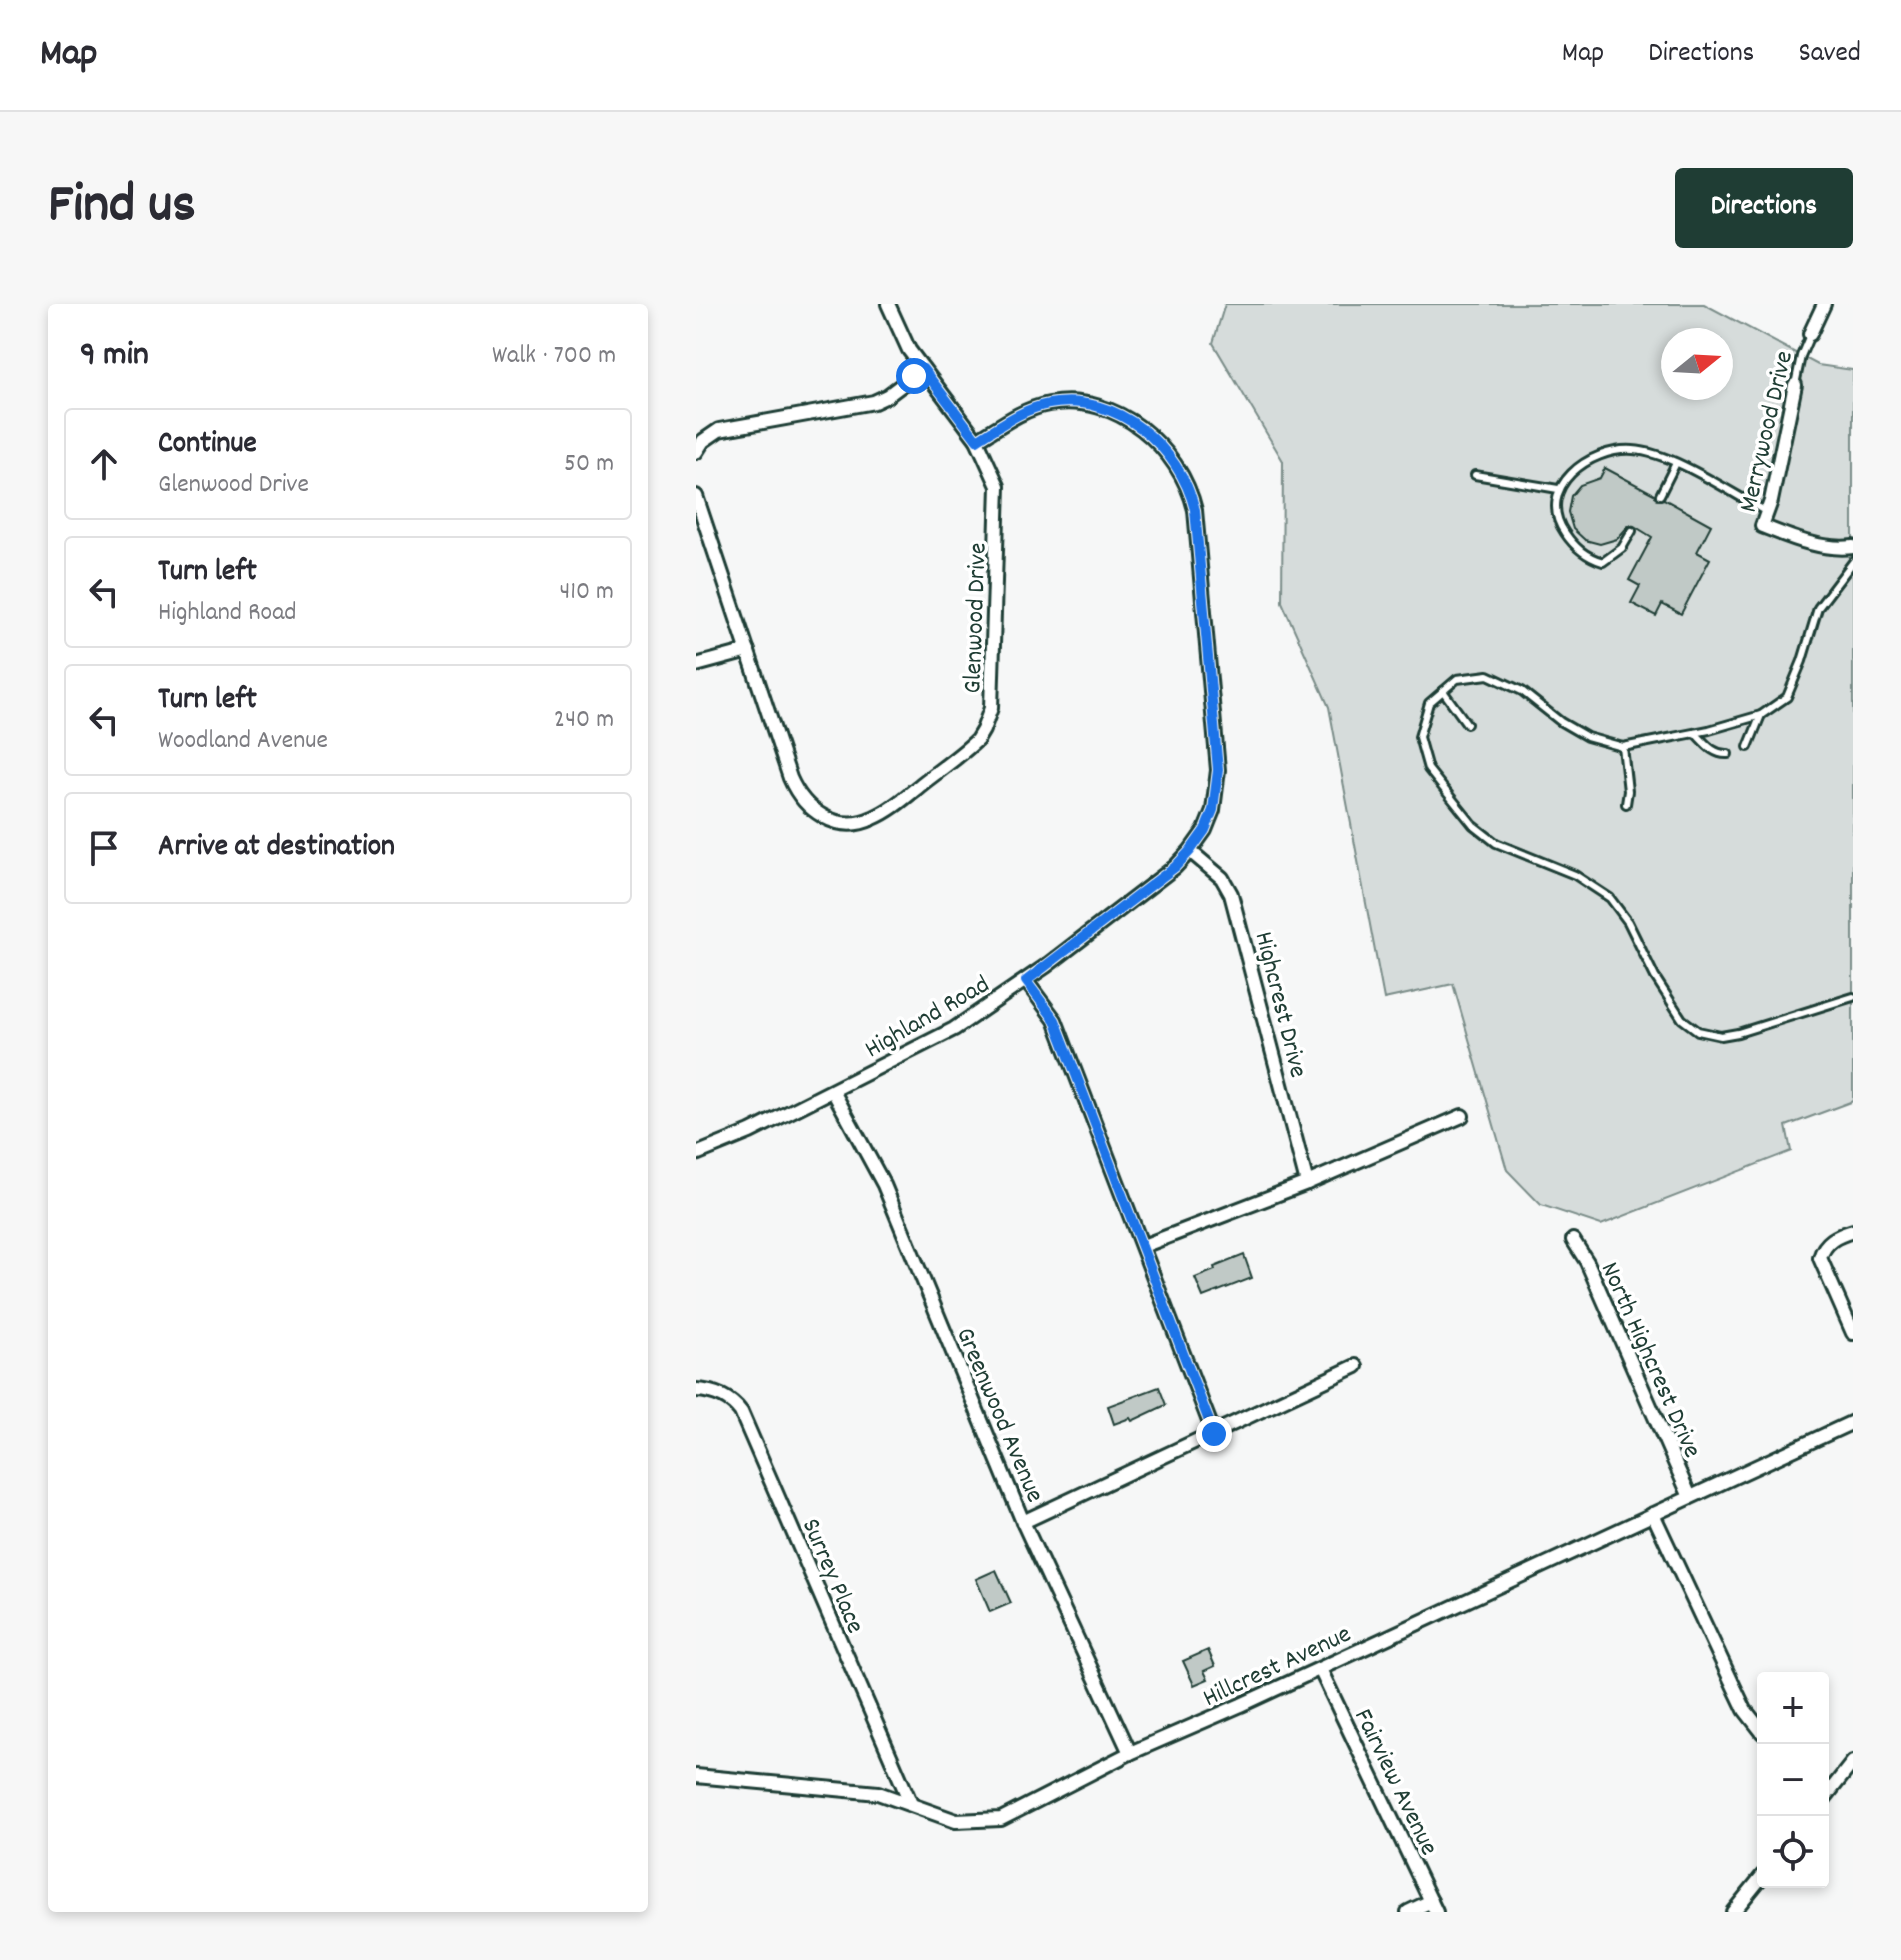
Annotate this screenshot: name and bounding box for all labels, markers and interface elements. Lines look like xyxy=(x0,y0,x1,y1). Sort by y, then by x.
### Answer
text: Map xyxy=(40,28,98,83)
text: Map xyxy=(1562,35,1604,75)
text: Directions xyxy=(1648,35,1754,75)
text: Saved xyxy=(1798,35,1861,75)
text: Find us xyxy=(48,168,196,248)
button: Directions xyxy=(1675,168,1853,248)
north arrow xyxy=(1661,328,1733,400)
text: 9 min xyxy=(80,332,149,381)
text: Walk · 700 m xyxy=(492,338,616,375)
street label: Merrywood Drive xyxy=(1731,347,1804,516)
route start xyxy=(896,358,932,394)
text: Continue xyxy=(158,424,257,467)
icon: ahead xyxy=(82,442,126,486)
text: 50 m xyxy=(564,446,614,483)
text: Glenwood Drive xyxy=(158,467,309,504)
street label: Glenwood Drive xyxy=(955,542,998,694)
text: Turn left xyxy=(158,552,257,595)
icon: left xyxy=(82,570,126,614)
text: 410 m xyxy=(560,574,614,611)
text: Highland Road xyxy=(158,595,297,632)
text: Turn left xyxy=(158,680,257,723)
icon: left xyxy=(82,698,126,742)
text: 240 m xyxy=(554,702,614,739)
text: Woodland Avenue xyxy=(158,723,328,760)
icon: arrive xyxy=(82,826,126,870)
text: Arrive at destination xyxy=(158,827,395,870)
street label: Highcrest Drive xyxy=(1244,928,1316,1082)
street label: Highland Road xyxy=(859,967,997,1069)
street label: North Highcrest Drive xyxy=(1590,1257,1710,1464)
street label: Greenwood Avenue xyxy=(945,1322,1052,1509)
route end xyxy=(1196,1416,1232,1452)
street label: Surrey Place xyxy=(791,1513,873,1640)
street label: Hillcrest Avenue xyxy=(1197,1617,1358,1718)
map controls xyxy=(1757,1672,1829,1888)
button: + xyxy=(1757,1672,1829,1744)
street label: Fairview Avenue xyxy=(1343,1703,1446,1862)
button: − xyxy=(1757,1744,1829,1816)
button: locate xyxy=(1757,1816,1829,1888)

